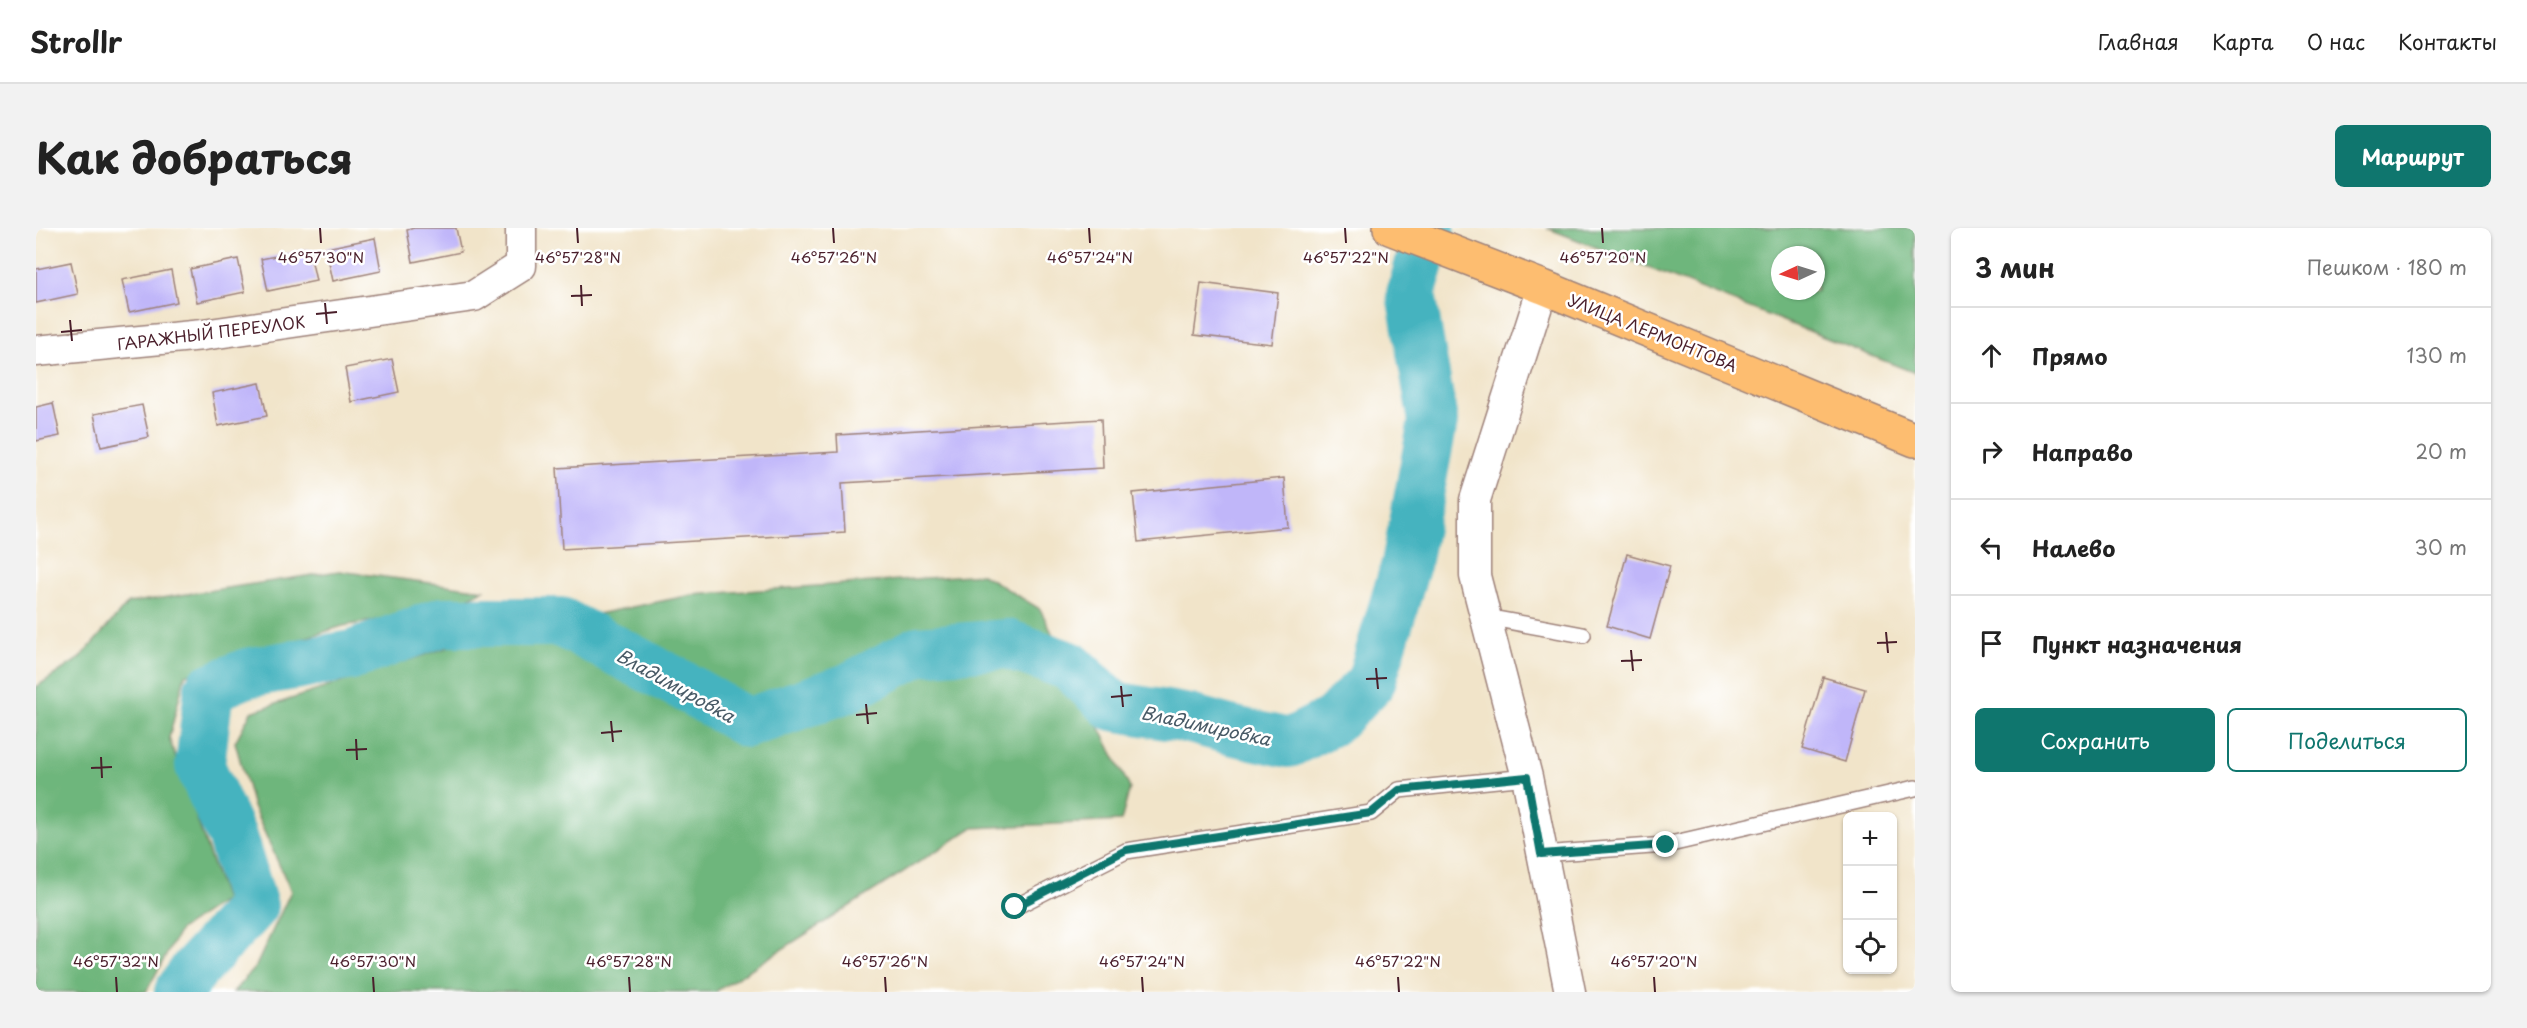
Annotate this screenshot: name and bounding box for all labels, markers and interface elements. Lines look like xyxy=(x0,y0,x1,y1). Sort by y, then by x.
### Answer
text: Strollr xyxy=(30,20,122,63)
text: Главная xyxy=(2098,25,2179,57)
text: Карта xyxy=(2212,25,2274,57)
text: О нас xyxy=(2307,25,2365,57)
text: Контакты xyxy=(2398,25,2497,57)
text: Как добраться xyxy=(36,125,353,188)
button: Маршрут xyxy=(2335,125,2491,187)
text: 46°57'30"N xyxy=(278,245,364,268)
text: 46°57'28"N xyxy=(535,245,621,268)
text: 46°57'26"N xyxy=(791,245,877,268)
text: 46°57'24"N xyxy=(1047,245,1133,268)
text: 46°57'22"N xyxy=(1303,245,1389,268)
text: 46°57'20"N xyxy=(1559,245,1647,268)
north arrow xyxy=(1771,246,1825,300)
text: 3 мин xyxy=(1975,248,2055,287)
text: Пешком · 180 m xyxy=(2307,252,2467,282)
street label: УЛИЦА ЛЕРМОНТОВА xyxy=(1565,287,1742,377)
street label: ГАРАЖНЫЙ ПЕРЕУЛОК xyxy=(116,309,306,355)
icon: ahead xyxy=(1975,339,2008,372)
text: Прямо xyxy=(2032,339,2107,372)
text: 130 m xyxy=(2407,340,2467,370)
icon: right xyxy=(1975,435,2008,468)
text: Направо xyxy=(2032,435,2133,468)
text: 20 m xyxy=(2415,436,2467,466)
icon: left xyxy=(1975,531,2008,564)
text: Налево xyxy=(2032,531,2115,564)
text: 30 m xyxy=(2414,532,2467,562)
icon: arrive xyxy=(1975,627,2008,660)
text: Пункт назначения xyxy=(2032,627,2242,660)
water label: Владимировка xyxy=(612,641,741,729)
water label: Владимировка xyxy=(1139,698,1274,752)
button: Сохранить xyxy=(1975,708,2215,772)
button: Поделиться xyxy=(2227,708,2467,772)
map controls xyxy=(1843,812,1897,974)
button: + xyxy=(1843,812,1897,866)
route end xyxy=(1652,831,1678,857)
button: − xyxy=(1843,866,1897,920)
route start xyxy=(1001,893,1027,919)
button: locate xyxy=(1843,920,1897,974)
text: 46°57'32"N xyxy=(73,949,159,972)
text: 46°57'30"N xyxy=(330,949,416,972)
text: 46°57'28"N xyxy=(586,949,672,972)
text: 46°57'26"N xyxy=(842,949,928,972)
text: 46°57'24"N xyxy=(1099,949,1185,972)
text: 46°57'22"N xyxy=(1355,949,1441,972)
text: 46°57'20"N xyxy=(1610,949,1698,972)

